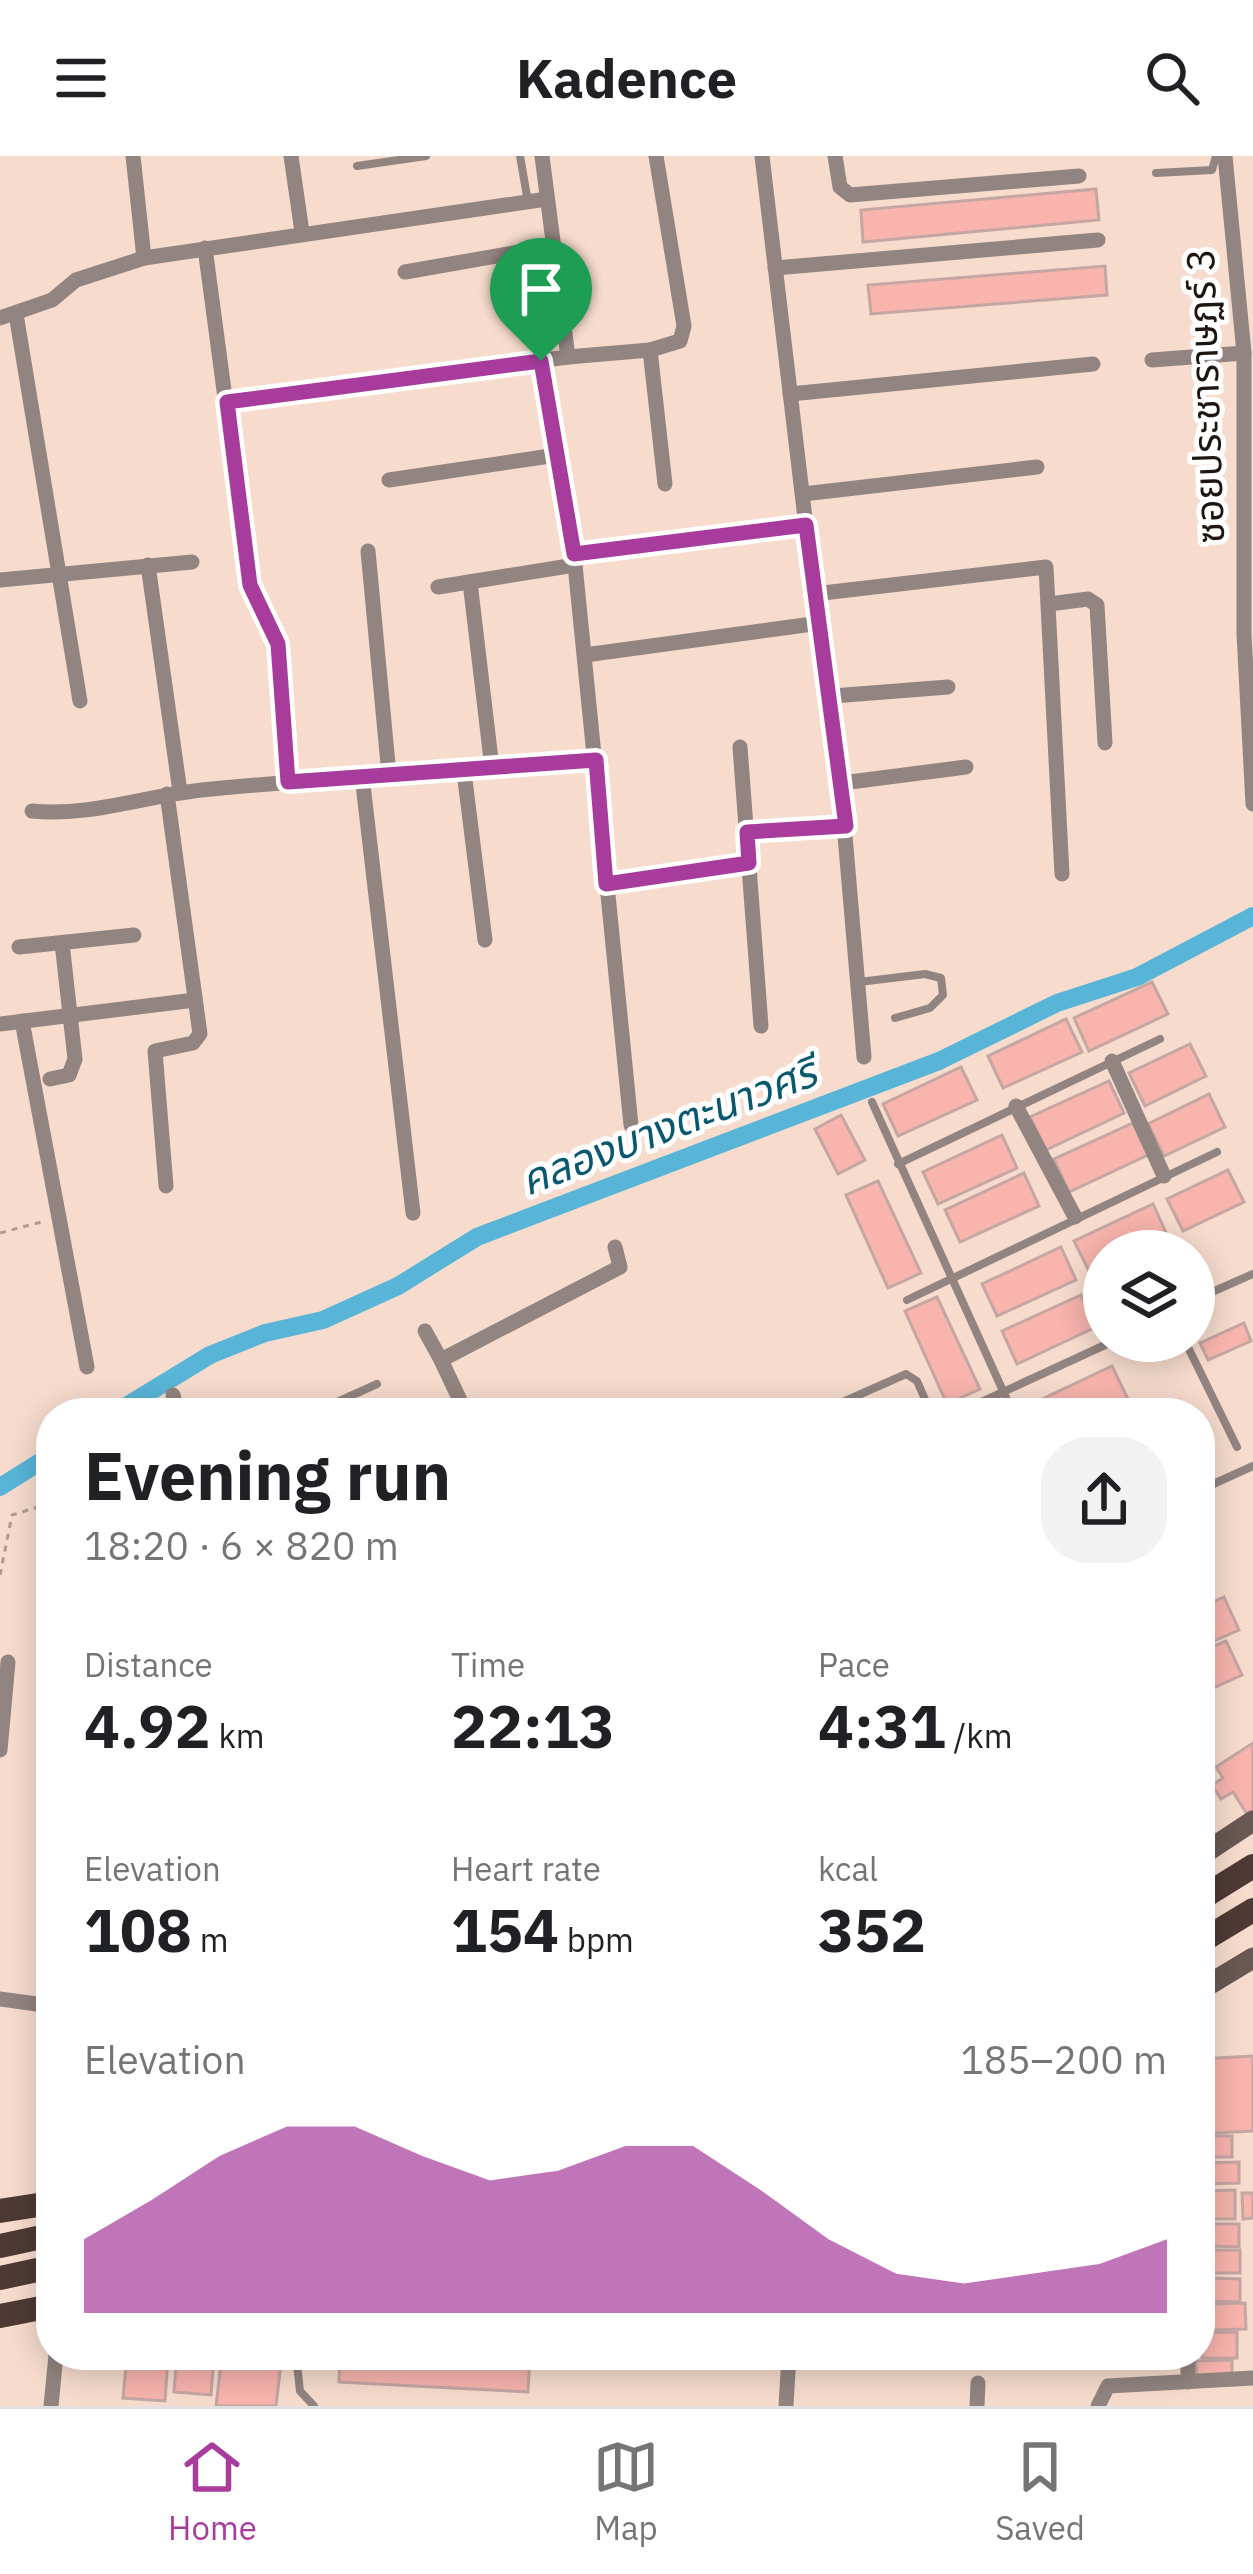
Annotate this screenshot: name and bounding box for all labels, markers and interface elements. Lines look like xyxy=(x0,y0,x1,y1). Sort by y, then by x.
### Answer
text: Kadence xyxy=(516,43,737,113)
icon: menu xyxy=(48,45,114,111)
icon: search xyxy=(1139,45,1205,111)
pin xyxy=(490,238,592,361)
street label: ซอยประชาราษฏร์ 3 xyxy=(1174,248,1235,544)
icon: arrive xyxy=(508,256,574,322)
water label: คลองบางตะนาวศรี xyxy=(512,1041,830,1207)
map controls xyxy=(1083,1230,1215,1362)
button: layers xyxy=(1083,1230,1215,1362)
text: Evening run xyxy=(84,1432,451,1518)
button: share xyxy=(1041,1437,1167,1563)
text: 18:20 · 6 × 820 m xyxy=(84,1520,399,1571)
text: Distance xyxy=(84,1643,213,1686)
text: Time xyxy=(451,1643,525,1686)
text: Pace xyxy=(818,1643,890,1686)
text: 4.92 xyxy=(84,1686,211,1765)
text: 22:13 xyxy=(451,1686,615,1765)
text: 4:31 xyxy=(818,1686,946,1765)
text: km xyxy=(211,1714,265,1757)
text: /km xyxy=(946,1714,1012,1757)
text: Elevation xyxy=(84,1847,221,1890)
text: Heart rate xyxy=(451,1847,601,1890)
text: kcal xyxy=(818,1847,878,1890)
text: 108 xyxy=(84,1890,192,1969)
text: 154 xyxy=(451,1890,559,1969)
text: 352 xyxy=(818,1890,926,1969)
text: m xyxy=(192,1918,229,1961)
text: bpm xyxy=(559,1918,634,1961)
text: Elevation xyxy=(84,2034,246,2085)
text: 185–200 m xyxy=(960,2034,1167,2085)
tab: Home xyxy=(168,2434,257,2549)
tab: Map xyxy=(593,2434,659,2549)
tab: Saved xyxy=(995,2434,1085,2549)

